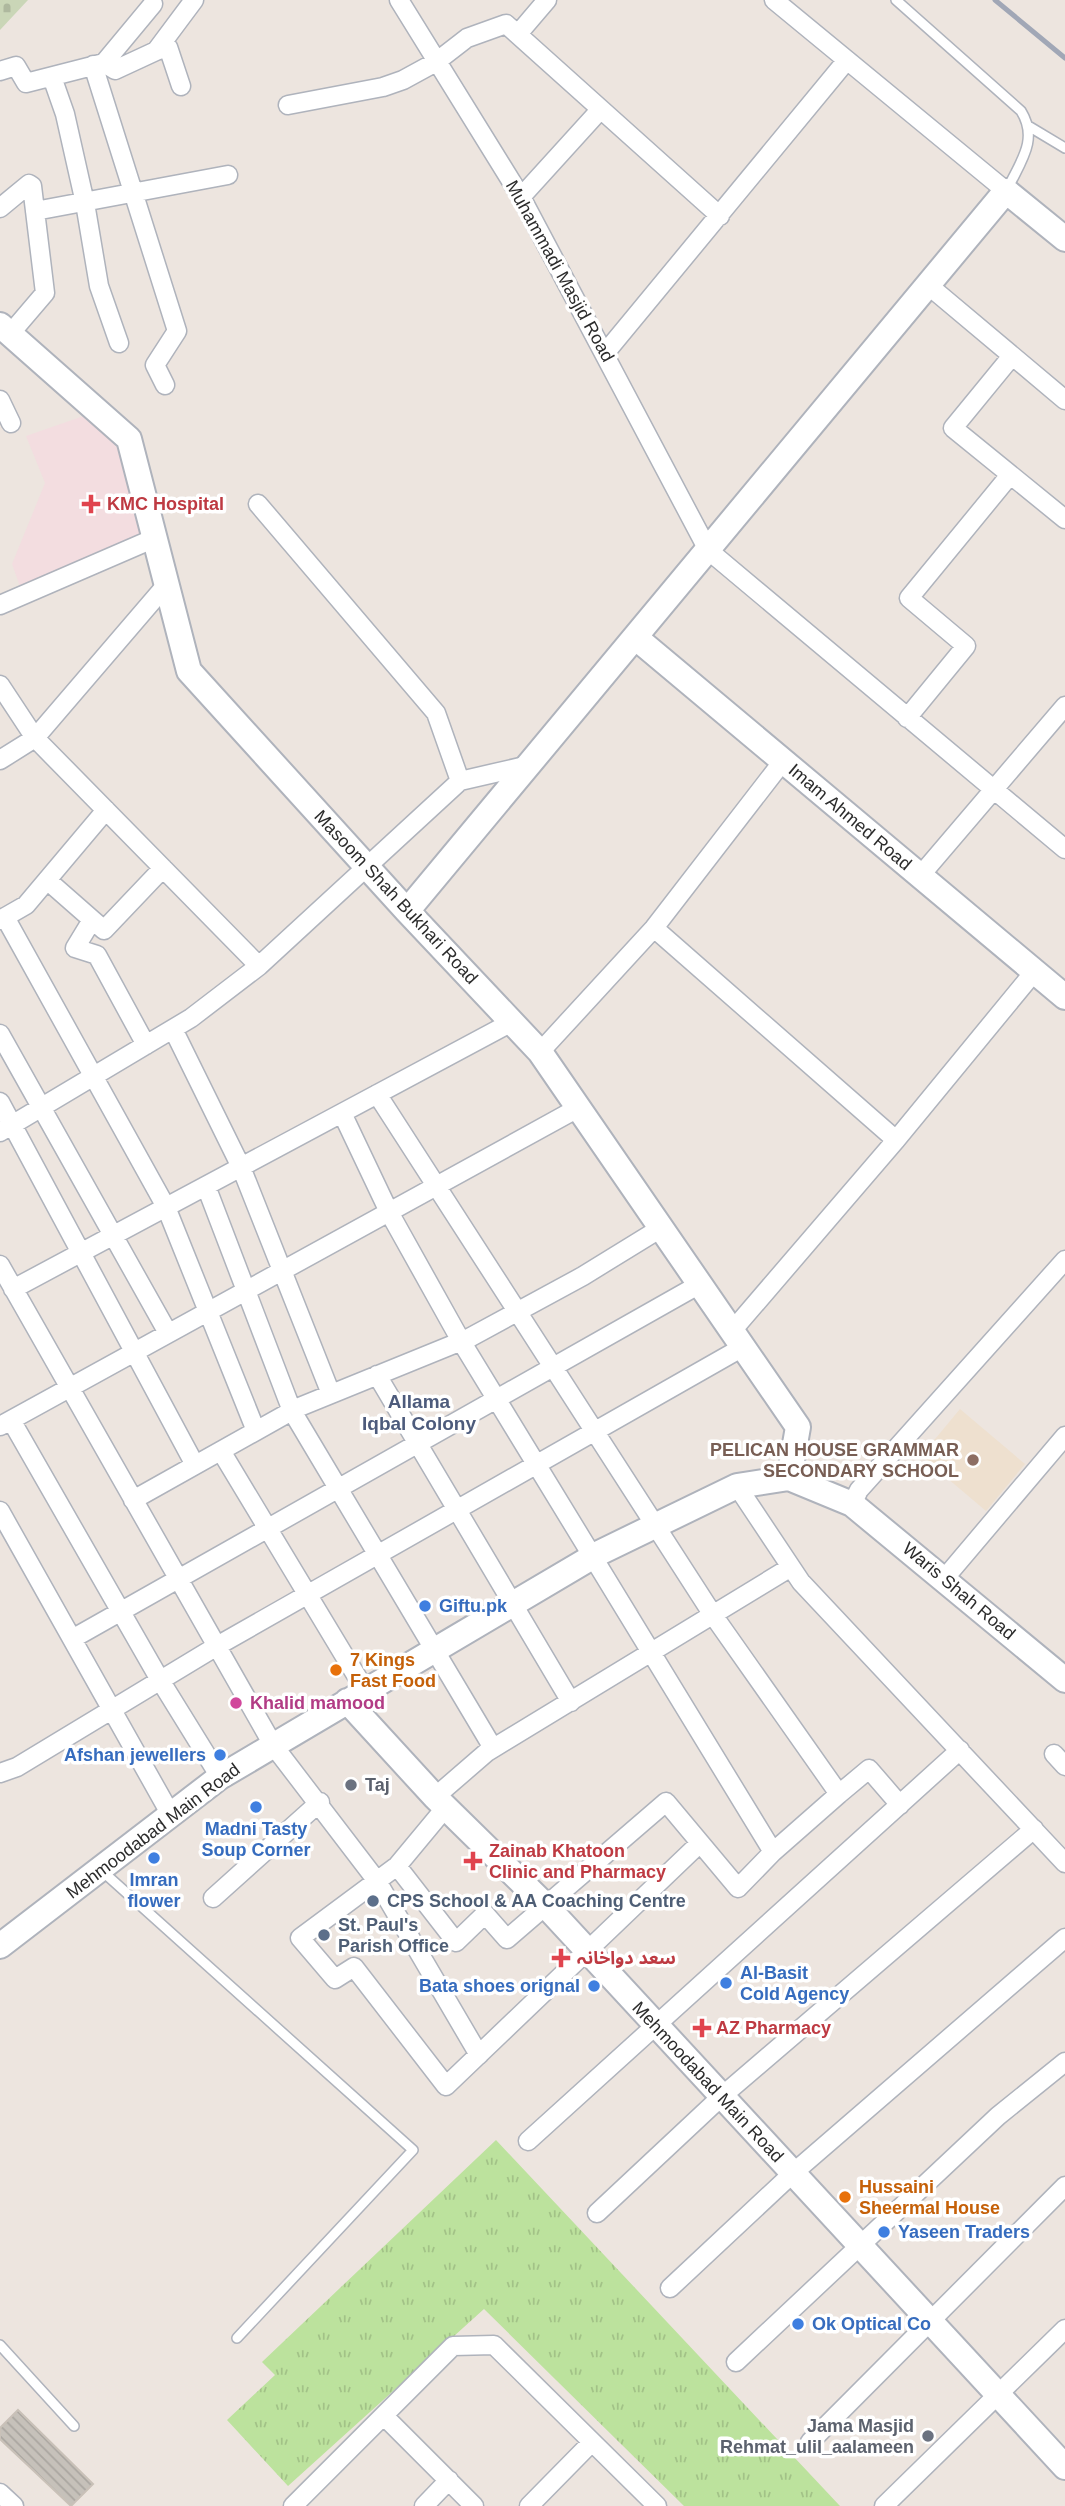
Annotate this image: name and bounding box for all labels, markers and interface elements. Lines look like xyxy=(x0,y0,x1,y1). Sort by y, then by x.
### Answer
street label: Muhammadi Masjid Road xyxy=(502,177,618,365)
marker: KMC Hospital xyxy=(81,494,101,514)
place label: KMC Hospital xyxy=(107,494,224,514)
street label: Imam Ahmed Road xyxy=(785,760,915,874)
street label: Masoom Shah Bukhari Road xyxy=(310,806,482,988)
district label: Allama Iqbal Colony xyxy=(362,1391,476,1434)
place label: PELICAN HOUSE GRAMMAR SECONDARY SCHOOL xyxy=(710,1440,959,1481)
marker: PELICAN HOUSE GRAMMAR SECONDARY SCHOOL xyxy=(965,1452,981,1468)
street label: Waris Shah Road xyxy=(899,1538,1019,1644)
place label: Giftu.pk xyxy=(439,1596,508,1616)
marker: Giftu.pk xyxy=(417,1598,433,1614)
place label: 7 Kings Fast Food xyxy=(350,1650,436,1691)
marker: 7 Kings Fast Food xyxy=(328,1662,344,1678)
place label: Khalid mamood xyxy=(250,1693,385,1713)
marker: Khalid mamood xyxy=(228,1695,244,1711)
place label: Afshan jewellers xyxy=(64,1745,206,1765)
marker: Afshan jewellers xyxy=(212,1747,228,1763)
street label: Mehmoodabad Main Road xyxy=(62,1759,244,1903)
place label: Taj xyxy=(365,1775,390,1795)
marker: Taj xyxy=(343,1777,359,1793)
marker: Madni Tasty Soup Corner xyxy=(248,1799,264,1815)
place label: Madni Tasty Soup Corner xyxy=(201,1819,311,1860)
place label: Zainab Khatoon Clinic and Pharmacy xyxy=(489,1841,666,1882)
marker: Imran flower xyxy=(146,1850,162,1866)
marker: Zainab Khatoon Clinic and Pharmacy xyxy=(463,1851,483,1871)
place label: Imran flower xyxy=(127,1870,181,1911)
place label: CPS School & AA Coaching Centre xyxy=(387,1891,686,1911)
marker: CPS School & AA Coaching Centre xyxy=(365,1893,381,1909)
place label: St. Paul's Parish Office xyxy=(338,1915,449,1956)
marker: St. Paul's Parish Office xyxy=(316,1927,332,1943)
marker: سعد دواخانہ xyxy=(551,1948,571,1968)
place label: سعد دواخانہ xyxy=(577,1948,676,1968)
place label: Al-Basit Cold Agency xyxy=(740,1963,849,2004)
marker: Al-Basit Cold Agency xyxy=(718,1975,734,1991)
place label: Bata shoes orignal xyxy=(419,1976,580,1996)
marker: Bata shoes orignal xyxy=(586,1978,602,1994)
street label: Mehmoodabad Main Road xyxy=(628,1998,788,2166)
place label: AZ Pharmacy xyxy=(716,2018,831,2038)
marker: AZ Pharmacy xyxy=(694,2020,710,2036)
place label: Hussaini Sheermal House xyxy=(859,2177,1000,2218)
marker: Hussaini Sheermal House xyxy=(837,2189,853,2205)
place label: Yaseen Traders xyxy=(898,2222,1030,2242)
marker: Yaseen Traders xyxy=(876,2224,892,2240)
place label: Ok Optical Co xyxy=(812,2314,931,2334)
marker: Ok Optical Co xyxy=(790,2316,806,2332)
place label: Jama Masjid Rehmat_ulil_aalameen xyxy=(720,2416,914,2457)
marker: Jama Masjid Rehmat_ulil_aalameen xyxy=(920,2428,936,2444)

